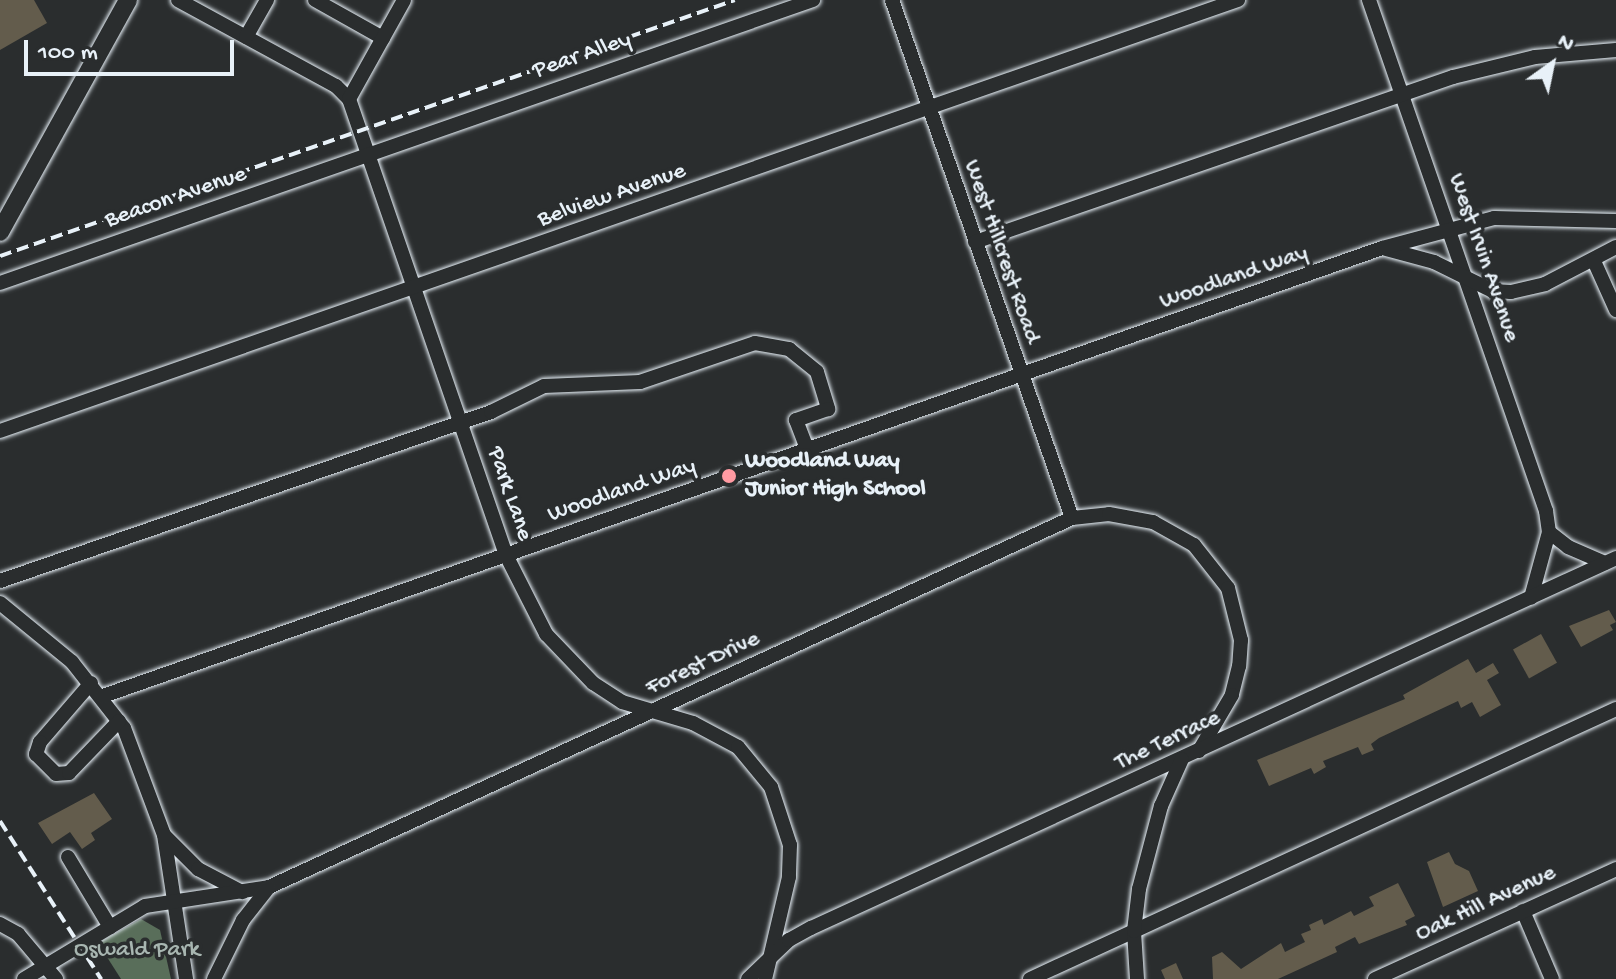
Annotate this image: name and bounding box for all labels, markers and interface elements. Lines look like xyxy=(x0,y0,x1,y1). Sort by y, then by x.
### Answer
scale bar xyxy=(28,24,238,74)
north arrow xyxy=(1512,24,1592,104)
street label: Pear Alley xyxy=(529,26,635,86)
text: N xyxy=(1552,29,1578,59)
text: 100 m xyxy=(38,39,98,68)
street label: West Hillcrest Road xyxy=(956,156,1046,348)
street label: Belview Avenue xyxy=(534,157,690,235)
street label: Beacon Avenue xyxy=(101,160,251,236)
street label: West Irvin Avenue xyxy=(1441,170,1525,346)
street label: Woodland Way xyxy=(1156,239,1312,317)
street label: Park Lane xyxy=(480,443,538,545)
place label: Woodland Way Junior High School xyxy=(745,448,926,504)
street label: Woodland Way xyxy=(544,452,700,530)
marker: Woodland Way Junior High School xyxy=(720,467,738,485)
street label: Forest Drive xyxy=(642,625,764,703)
street label: The Terrace xyxy=(1111,704,1225,778)
street label: Oak Hill Avenue xyxy=(1411,859,1561,949)
park label: Oswald Park xyxy=(74,937,200,965)

